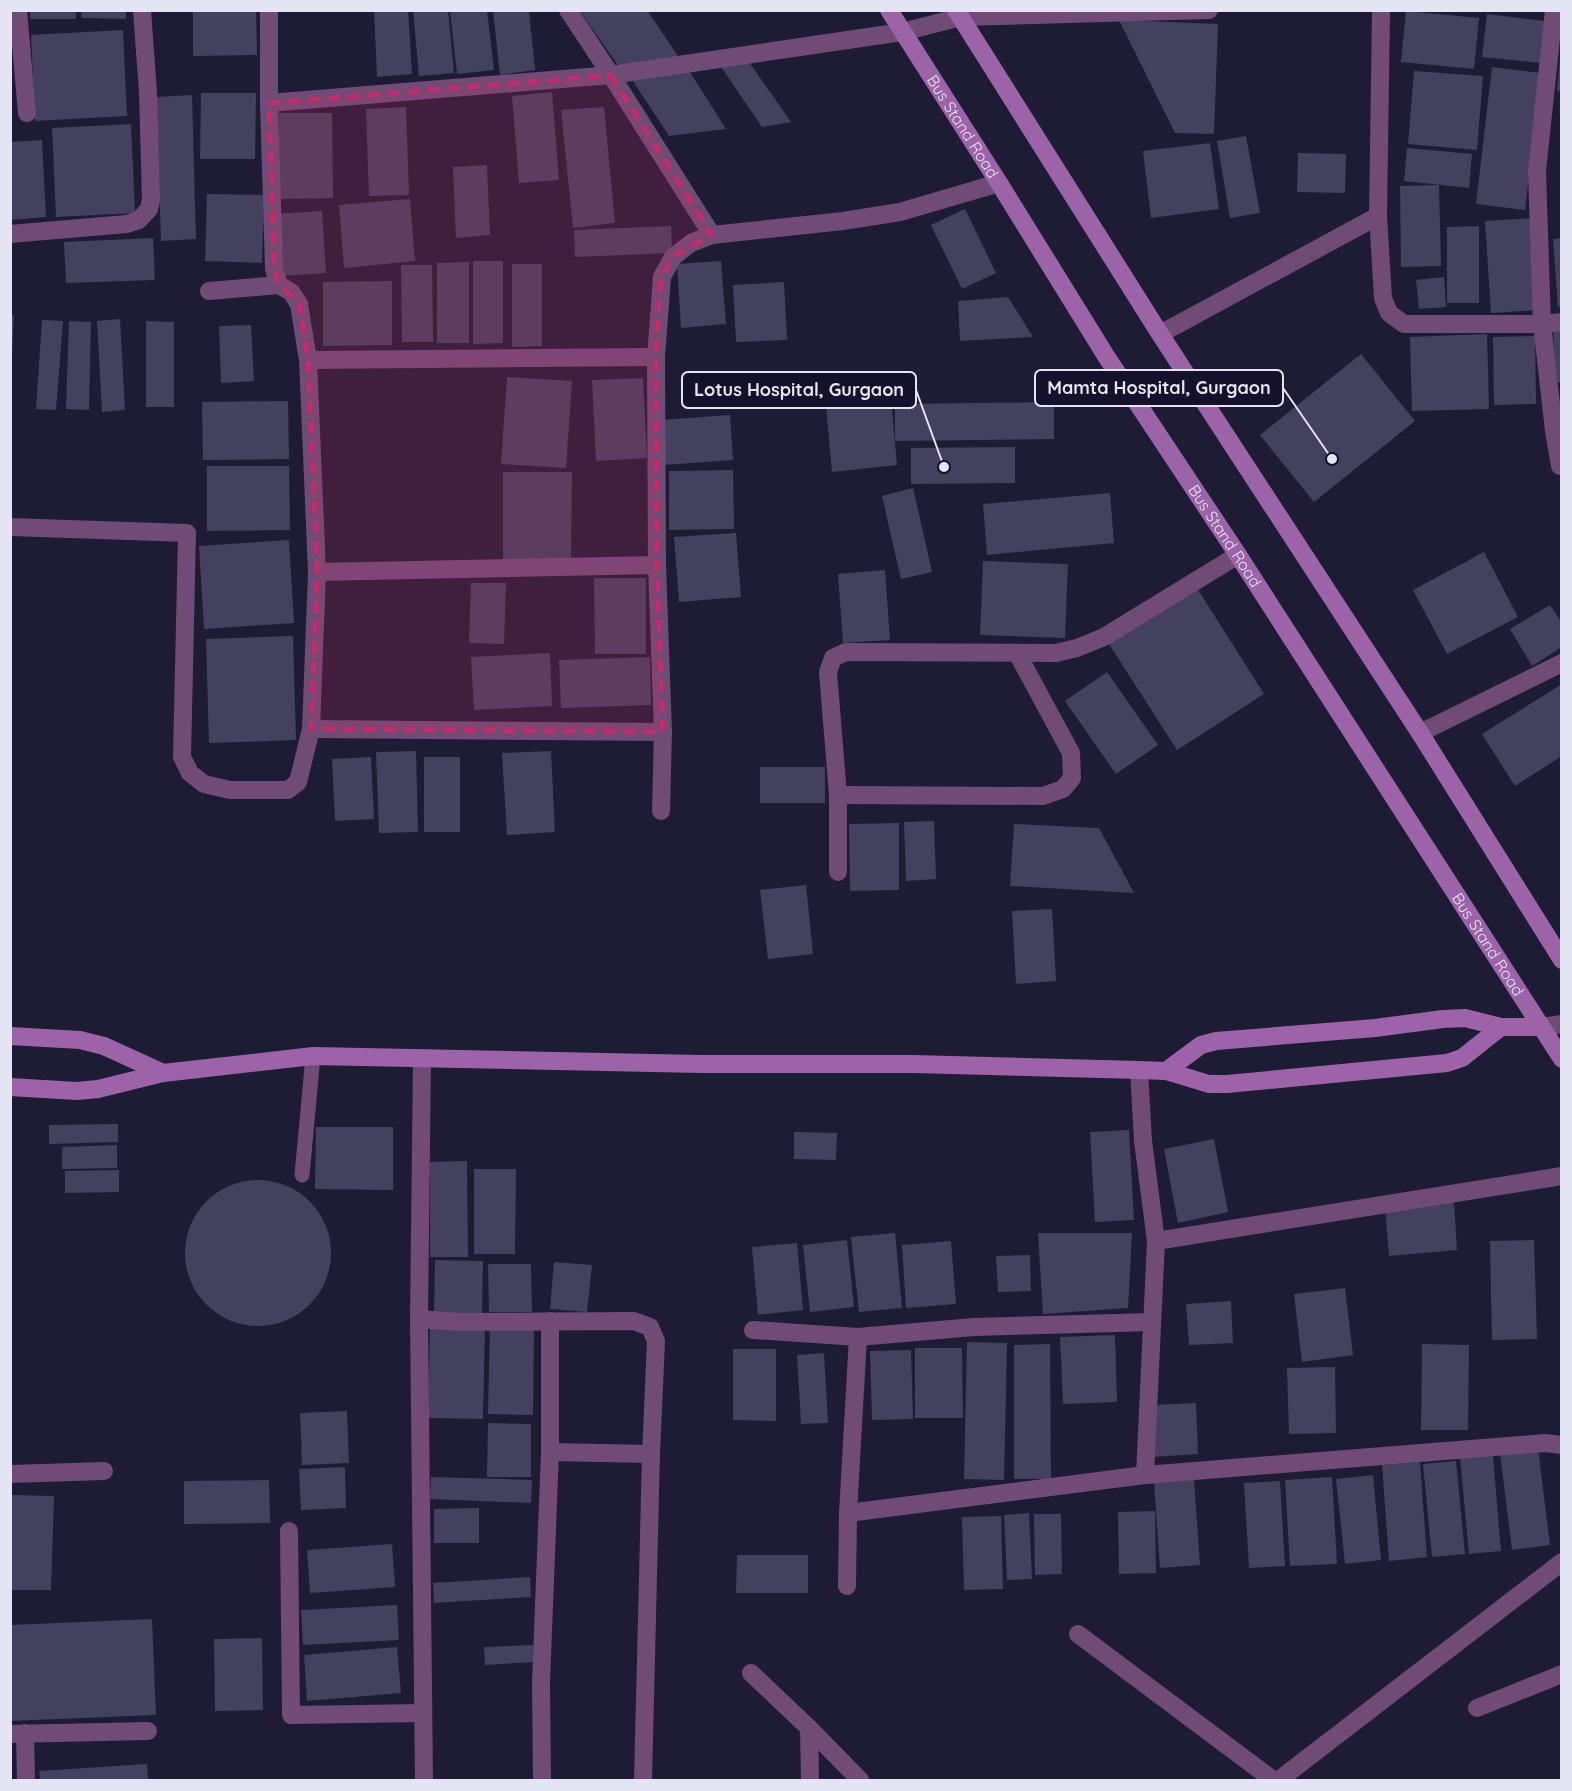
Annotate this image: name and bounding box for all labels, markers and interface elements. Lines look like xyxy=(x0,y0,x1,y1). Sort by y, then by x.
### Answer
street label: Bus Stand Road xyxy=(923,71,1003,182)
callout: Mamta Hospital, Gurgaon xyxy=(1035,370,1283,406)
callout: Lotus Hospital, Gurgaon xyxy=(682,372,916,408)
text: Mamta Hospital, Gurgaon xyxy=(1047,376,1271,399)
text: Lotus Hospital, Gurgaon xyxy=(694,378,904,401)
street label: Bus Stand Road xyxy=(1184,481,1266,591)
street label: Bus Stand Road xyxy=(1448,889,1529,1000)

